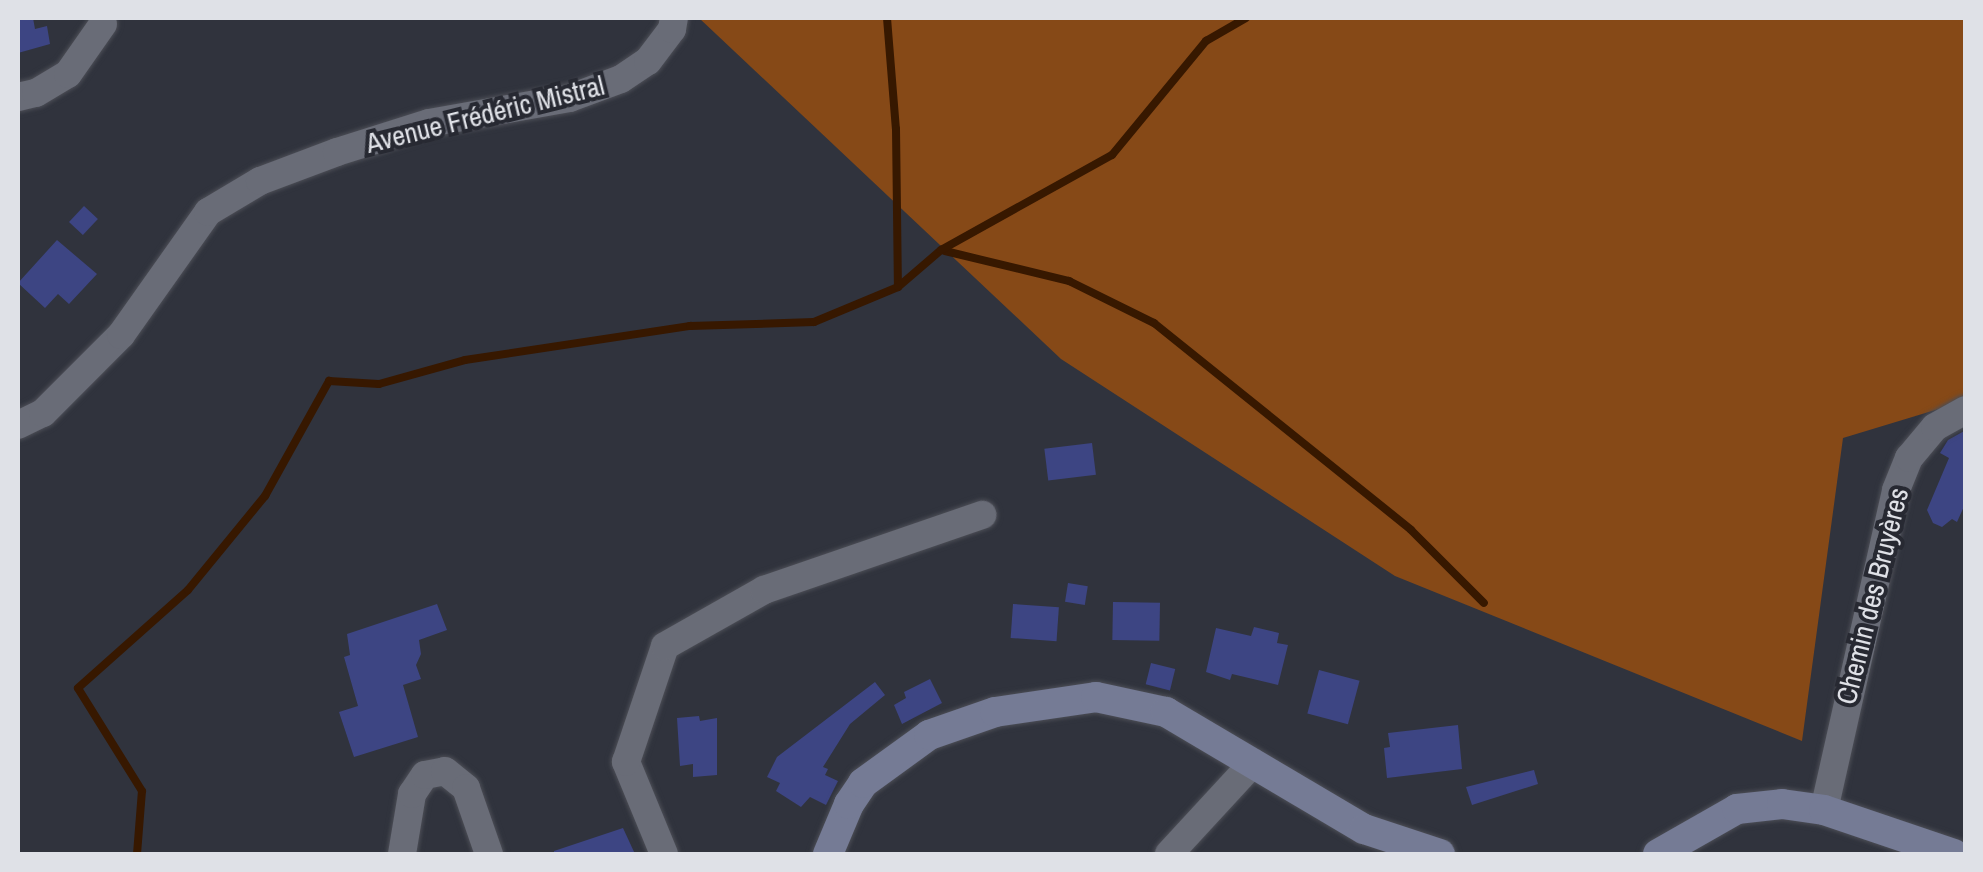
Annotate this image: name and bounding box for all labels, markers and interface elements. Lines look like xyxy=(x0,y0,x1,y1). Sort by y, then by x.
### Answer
street label: Avenue Frédéric Mistral xyxy=(362,68,608,160)
street label: Chemin des Bruyères xyxy=(1829,484,1915,708)

